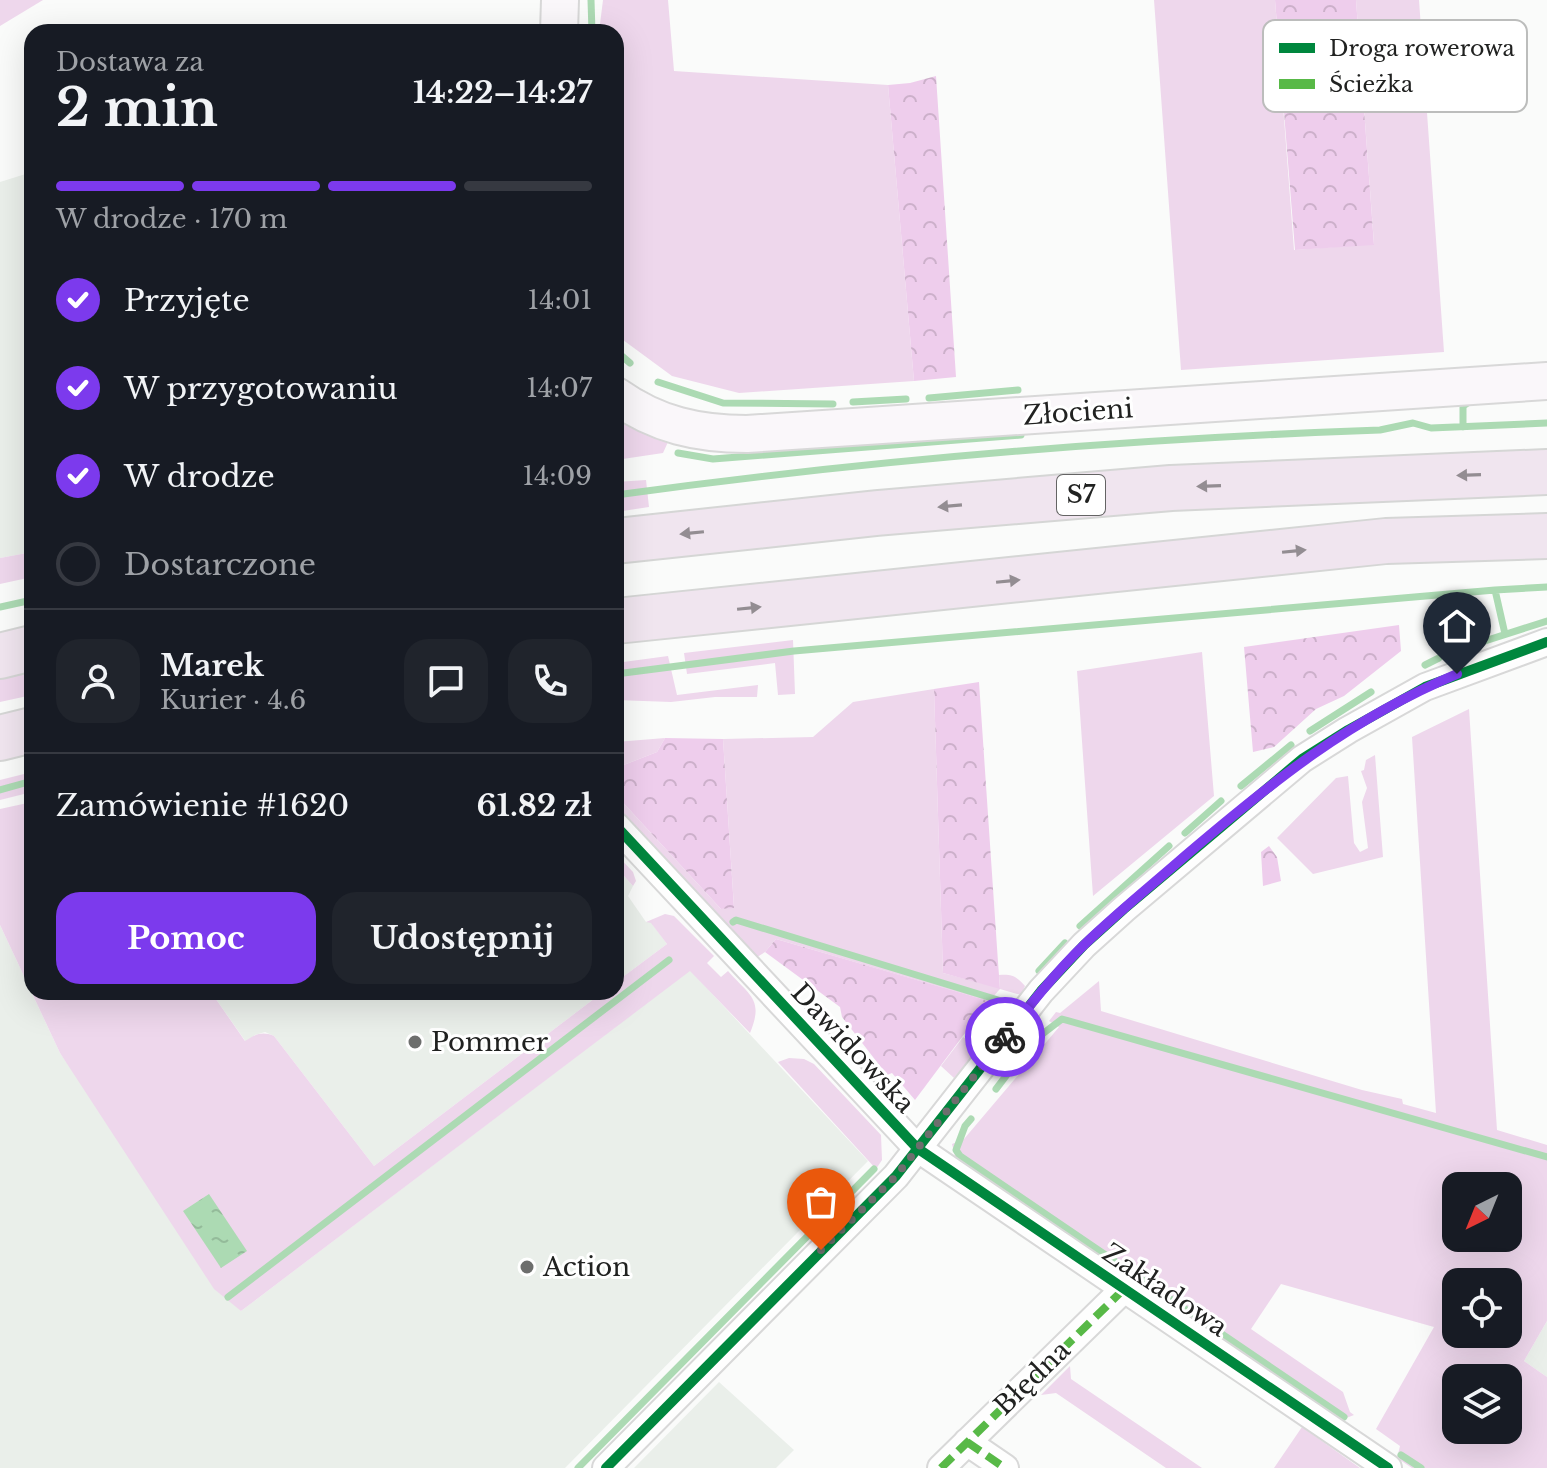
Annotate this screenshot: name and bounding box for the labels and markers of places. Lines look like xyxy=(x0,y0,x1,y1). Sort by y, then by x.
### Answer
pin xyxy=(1423,592,1491,674)
place label: Pommer xyxy=(431,1026,549,1058)
marker: Pommer xyxy=(406,1033,424,1051)
pin xyxy=(787,1168,855,1250)
place label: Action xyxy=(542,1251,630,1283)
marker: Action xyxy=(518,1258,536,1276)

